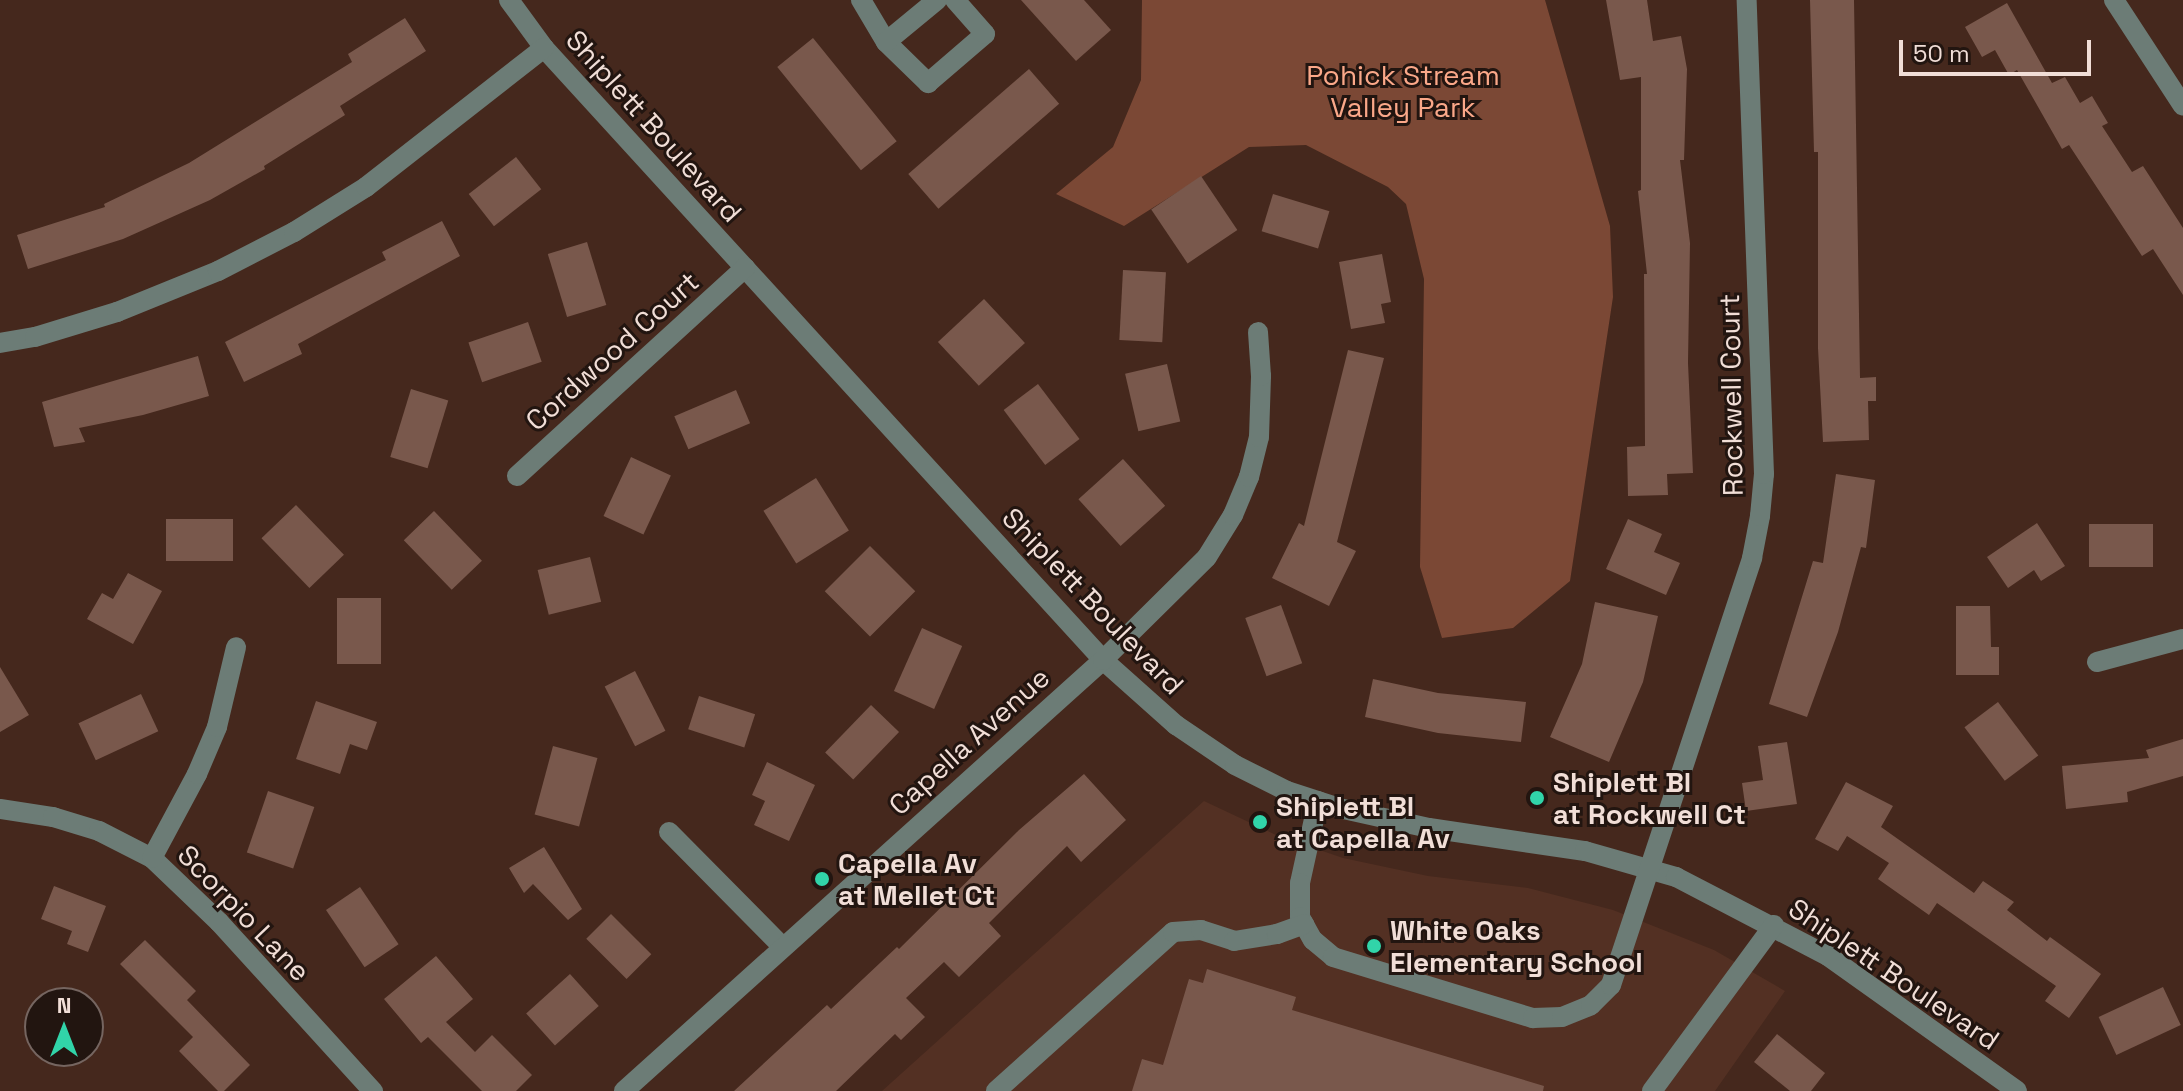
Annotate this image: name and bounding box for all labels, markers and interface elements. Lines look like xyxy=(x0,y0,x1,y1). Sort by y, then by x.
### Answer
street label: Shiplett Boulevard xyxy=(559,23,749,229)
scale bar xyxy=(1903,24,2095,74)
text: 50 m xyxy=(1913,38,1970,69)
park label: Pohick Stream Valley Park xyxy=(1306,58,1500,124)
street label: Cordwood Court xyxy=(519,265,705,437)
street label: Rockwell Court xyxy=(1712,294,1750,496)
street label: Shiplett Boulevard xyxy=(995,501,1191,701)
street label: Capella Avenue xyxy=(882,660,1056,822)
place label: Shiplett Bl at Rockwell Ct xyxy=(1553,765,1746,831)
place label: Shiplett Bl at Capella Av xyxy=(1276,789,1450,855)
marker: Shiplett Bl at Rockwell Ct xyxy=(1528,789,1546,807)
marker: Shiplett Bl at Capella Av xyxy=(1251,813,1269,831)
street label: Scorpio Lane xyxy=(171,838,317,988)
place label: Capella Av at Mellet Ct xyxy=(838,846,995,912)
marker: Capella Av at Mellet Ct xyxy=(813,870,831,888)
street label: Shiplett Boulevard xyxy=(1782,891,2006,1057)
place label: White Oaks Elementary School xyxy=(1390,913,1643,979)
marker: White Oaks Elementary School xyxy=(1365,937,1383,955)
north arrow xyxy=(24,987,104,1067)
text: N xyxy=(57,991,71,1019)

